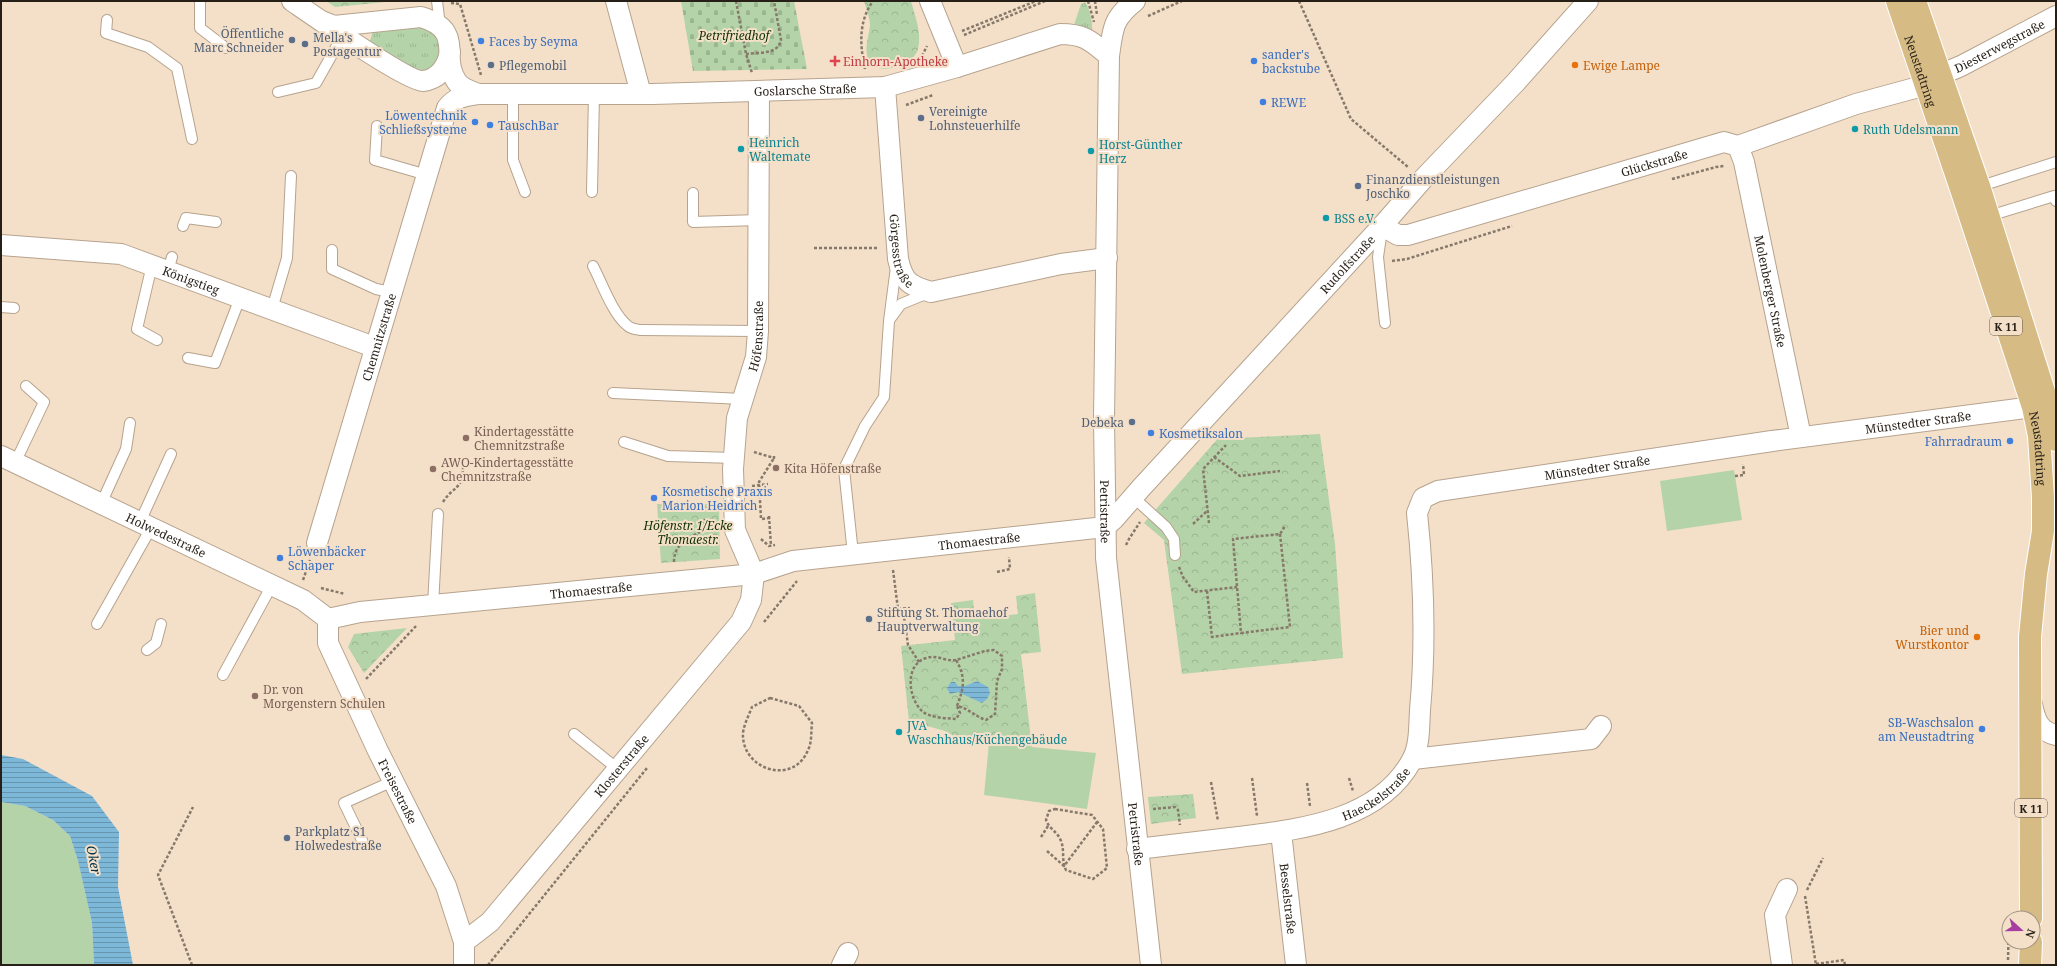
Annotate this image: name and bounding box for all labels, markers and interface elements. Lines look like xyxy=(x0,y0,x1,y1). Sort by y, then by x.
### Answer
street label: Diesterwegstraße xyxy=(1952,15,2048,76)
place label: Öffentliche Marc Schneider xyxy=(194,25,284,56)
park label: Petrifriedhof xyxy=(698,27,772,44)
place label: Mella's Postagentur xyxy=(313,29,382,60)
place label: Faces by Seyma xyxy=(489,33,578,50)
street label: Neustadtring xyxy=(1901,33,1941,110)
marker: Öffentliche Marc Schneider xyxy=(287,35,297,45)
marker: Faces by Seyma xyxy=(476,36,486,46)
marker: Mella's Postagentur xyxy=(300,39,310,49)
place label: sander's backstube xyxy=(1262,46,1320,77)
place label: Einhorn-Apotheke xyxy=(843,53,948,70)
marker: Einhorn-Apotheke xyxy=(830,56,840,66)
marker: sander's backstube xyxy=(1249,56,1259,66)
place label: Pflegemobil xyxy=(499,57,567,74)
place label: Ewige Lampe xyxy=(1583,57,1660,74)
marker: Pflegemobil xyxy=(486,60,496,70)
marker: Ewige Lampe xyxy=(1570,60,1580,70)
street label: Goslarsche Straße xyxy=(754,79,857,99)
place label: REWE xyxy=(1271,94,1306,111)
marker: REWE xyxy=(1258,97,1268,107)
place label: Vereinigte Lohnsteuerhilfe xyxy=(929,103,1021,134)
place label: Löwentechnik Schließsysteme xyxy=(379,107,468,138)
marker: Vereinigte Lohnsteuerhilfe xyxy=(916,113,926,123)
marker: Löwentechnik Schließsysteme xyxy=(470,117,480,127)
place label: TauschBar xyxy=(498,117,559,134)
marker: TauschBar xyxy=(485,120,495,130)
place label: Ruth Udelsmann xyxy=(1863,121,1959,138)
marker: Ruth Udelsmann xyxy=(1850,124,1860,134)
place label: Heinrich Waltemate xyxy=(749,134,811,165)
place label: Horst-Günther Herz xyxy=(1099,136,1183,167)
marker: Heinrich Waltemate xyxy=(736,144,746,154)
street label: Glückstraße xyxy=(1619,145,1690,180)
marker: Horst-Günther Herz xyxy=(1086,146,1096,156)
place label: Finanzdienstleistungen Joschko xyxy=(1365,171,1500,202)
marker: Finanzdienstleistungen Joschko xyxy=(1353,181,1363,191)
place label: BSS e.V. xyxy=(1334,210,1376,227)
street label: Görgesstraße xyxy=(886,213,918,291)
marker: BSS e.V. xyxy=(1321,213,1331,223)
street label: Rudolfstraße xyxy=(1316,231,1378,297)
street label: Molenberger Straße xyxy=(1751,233,1791,349)
street label: Königstieg xyxy=(160,262,222,298)
street label: Chemnitzstraße xyxy=(357,291,400,383)
street label: Höfenstraße xyxy=(744,300,767,373)
road number: K 11 xyxy=(1990,317,2022,335)
street label: Münstedter Straße xyxy=(1864,407,1972,437)
street label: Neustadtring xyxy=(2026,410,2051,487)
place label: Debeka xyxy=(1081,414,1124,431)
marker: Debeka xyxy=(1127,417,1137,427)
place label: Kindertagesstätte Chemnitzstraße xyxy=(474,423,574,454)
place label: Kosmetiksalon xyxy=(1159,425,1243,442)
marker: Kosmetiksalon xyxy=(1146,428,1156,438)
marker: Kindertagesstätte Chemnitzstraße xyxy=(461,433,471,443)
place label: Fahrradraum xyxy=(1925,433,2002,450)
marker: Fahrradraum xyxy=(2005,436,2015,446)
street label: Münstedter Straße xyxy=(1543,451,1651,483)
place label: AWO-Kindertagesstätte Chemnitzstraße xyxy=(441,454,574,485)
place label: Kita Höfenstraße xyxy=(784,460,881,477)
marker: Kita Höfenstraße xyxy=(771,463,781,473)
marker: AWO-Kindertagesstätte Chemnitzstraße xyxy=(428,464,438,474)
street label: Petristraße xyxy=(1096,480,1114,544)
place label: Kosmetische Praxis Marion Heidrich xyxy=(662,483,772,514)
marker: Kosmetische Praxis Marion Heidrich xyxy=(649,493,659,503)
street label: Holwedestraße xyxy=(123,508,209,561)
park label: Höfenstr. 1/Ecke Thomaestr. xyxy=(643,517,733,548)
street label: Thomaestraße xyxy=(937,528,1021,554)
place label: Löwenbäcker Schaper xyxy=(288,543,366,574)
marker: Löwenbäcker Schaper xyxy=(275,553,285,563)
street label: Thomaestraße xyxy=(549,577,633,602)
place label: Stiftung St. Thomaehof Hauptverwaltung xyxy=(877,604,1009,635)
marker: Stiftung St. Thomaehof Hauptverwaltung xyxy=(864,614,874,624)
place label: Bier und Wurstkontor xyxy=(1895,622,1970,653)
marker: Bier und Wurstkontor xyxy=(1972,632,1982,642)
place label: Dr. von Morgenstern Schulen xyxy=(263,681,386,712)
marker: Dr. von Morgenstern Schulen xyxy=(250,691,260,701)
place label: SB-Waschsalon am Neustadtring xyxy=(1878,714,1975,745)
place label: JVA Waschhaus/Küchengebäude xyxy=(906,717,1067,748)
marker: SB-Waschsalon am Neustadtring xyxy=(1977,724,1987,734)
marker: JVA Waschhaus/Küchengebäude xyxy=(894,727,904,737)
street label: Klosterstraße xyxy=(590,730,652,800)
street label: Freisestraße xyxy=(375,756,422,827)
street label: Haeckelstraße xyxy=(1339,764,1414,824)
road number: K 11 xyxy=(2015,799,2047,817)
street label: Petristraße xyxy=(1125,802,1148,866)
place label: Parkplatz S1 Holwedestraße xyxy=(295,823,382,854)
marker: Parkplatz S1 Holwedestraße xyxy=(282,833,292,843)
water label: Oker xyxy=(82,844,106,877)
street label: Besselstraße xyxy=(1276,862,1301,935)
north arrow xyxy=(2001,910,2041,950)
text: N xyxy=(2022,927,2039,941)

